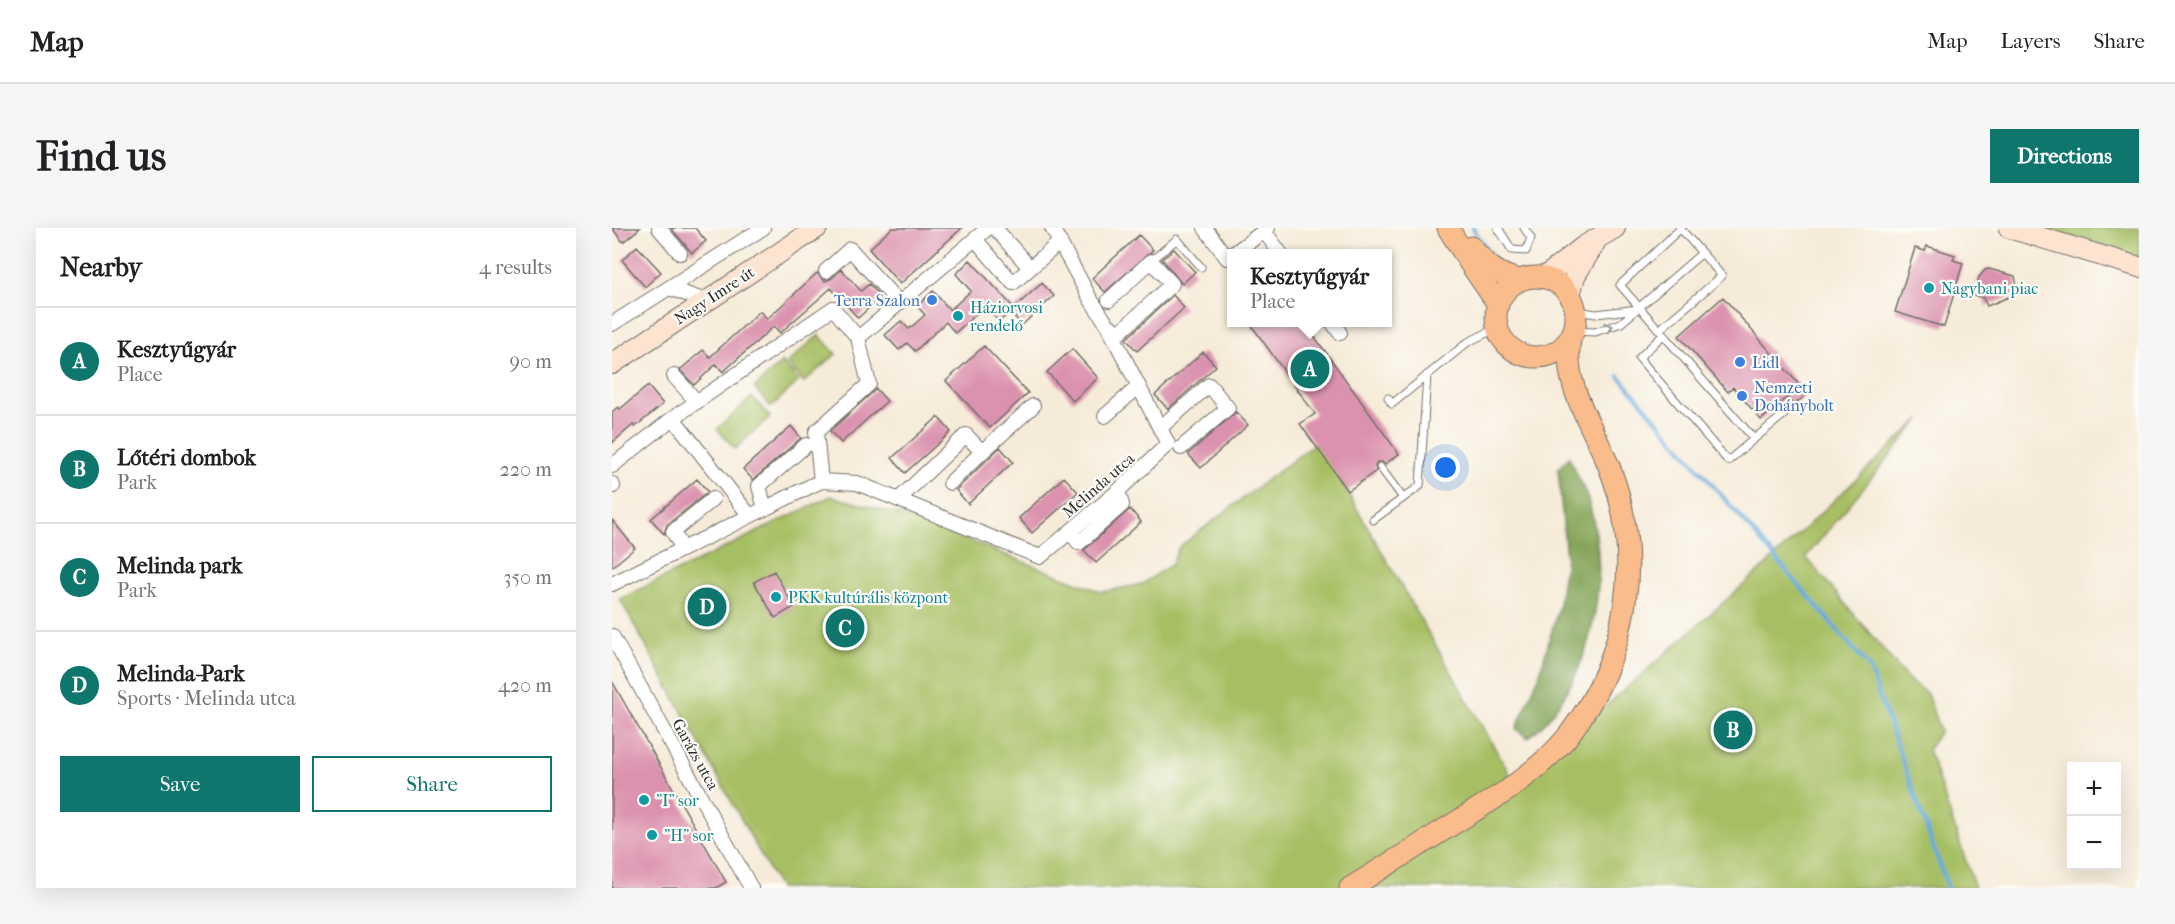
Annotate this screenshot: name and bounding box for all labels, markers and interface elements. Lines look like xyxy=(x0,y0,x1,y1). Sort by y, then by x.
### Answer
text: Map xyxy=(30,25,84,58)
text: Map xyxy=(1927,29,1968,53)
text: Layers xyxy=(2001,29,2060,53)
text: Share xyxy=(2093,29,2145,53)
button: Directions xyxy=(1990,129,2139,183)
text: Find us xyxy=(36,132,166,181)
popup xyxy=(1227,249,1392,327)
text: Nearby xyxy=(60,252,142,283)
text: 4 results xyxy=(479,256,552,279)
street label: Nagy Imre út xyxy=(670,262,758,328)
text: Kesztyűgyár xyxy=(1250,264,1369,290)
place label: Nagybani piac xyxy=(1941,279,2038,298)
marker: Nagybani piac xyxy=(1922,281,1936,295)
text: Place xyxy=(1250,290,1295,313)
place label: Terra Szalon xyxy=(834,291,921,310)
marker: Terra Szalon xyxy=(925,293,939,307)
place label: Háziorvosi rendelő xyxy=(970,298,1043,335)
marker: Háziorvosi rendelő xyxy=(951,309,965,323)
one-way arrow xyxy=(1603,322,1614,334)
text: Kesztyűgyár xyxy=(117,337,236,363)
pin: A xyxy=(1290,346,1330,392)
text: A xyxy=(73,350,86,373)
text: 90 m xyxy=(510,350,552,373)
place label: Lidl xyxy=(1752,353,1780,372)
marker: Lidl xyxy=(1733,355,1747,369)
text: Place xyxy=(117,363,163,386)
place label: Nemzeti Dohánybolt xyxy=(1754,378,1835,415)
marker: Nemzeti Dohánybolt xyxy=(1735,389,1749,403)
text: Lőtéri dombok xyxy=(117,445,256,471)
street label: Melinda utca xyxy=(1058,448,1139,522)
your location xyxy=(1431,453,1460,482)
text: B xyxy=(73,458,86,481)
text: 220 m xyxy=(499,458,552,481)
text: Park xyxy=(117,471,157,494)
text: Melinda park xyxy=(117,553,242,579)
text: C xyxy=(73,566,86,589)
text: 350 m xyxy=(503,566,552,589)
text: Park xyxy=(117,579,157,602)
pin: D xyxy=(688,584,727,629)
place label: PKK kultúrális központ xyxy=(788,588,948,607)
marker: PKK kultúrális központ xyxy=(769,590,783,604)
pin: C xyxy=(826,606,864,650)
text: Melinda-Park xyxy=(117,661,245,687)
text: D xyxy=(72,674,87,697)
text: 420 m xyxy=(498,674,552,697)
text: Sports · Melinda utca xyxy=(117,687,296,710)
pin: B xyxy=(1714,708,1752,752)
street label: Garázs utca xyxy=(668,715,723,794)
button: Save xyxy=(60,756,300,812)
button: Share xyxy=(312,756,552,812)
map controls xyxy=(2067,762,2121,870)
button: + xyxy=(2067,762,2121,816)
place label: "I" sor xyxy=(656,791,699,810)
marker: "I" sor xyxy=(637,793,651,807)
button: − xyxy=(2067,816,2121,870)
place label: "H" sor xyxy=(664,826,713,845)
marker: "H" sor xyxy=(645,828,659,842)

